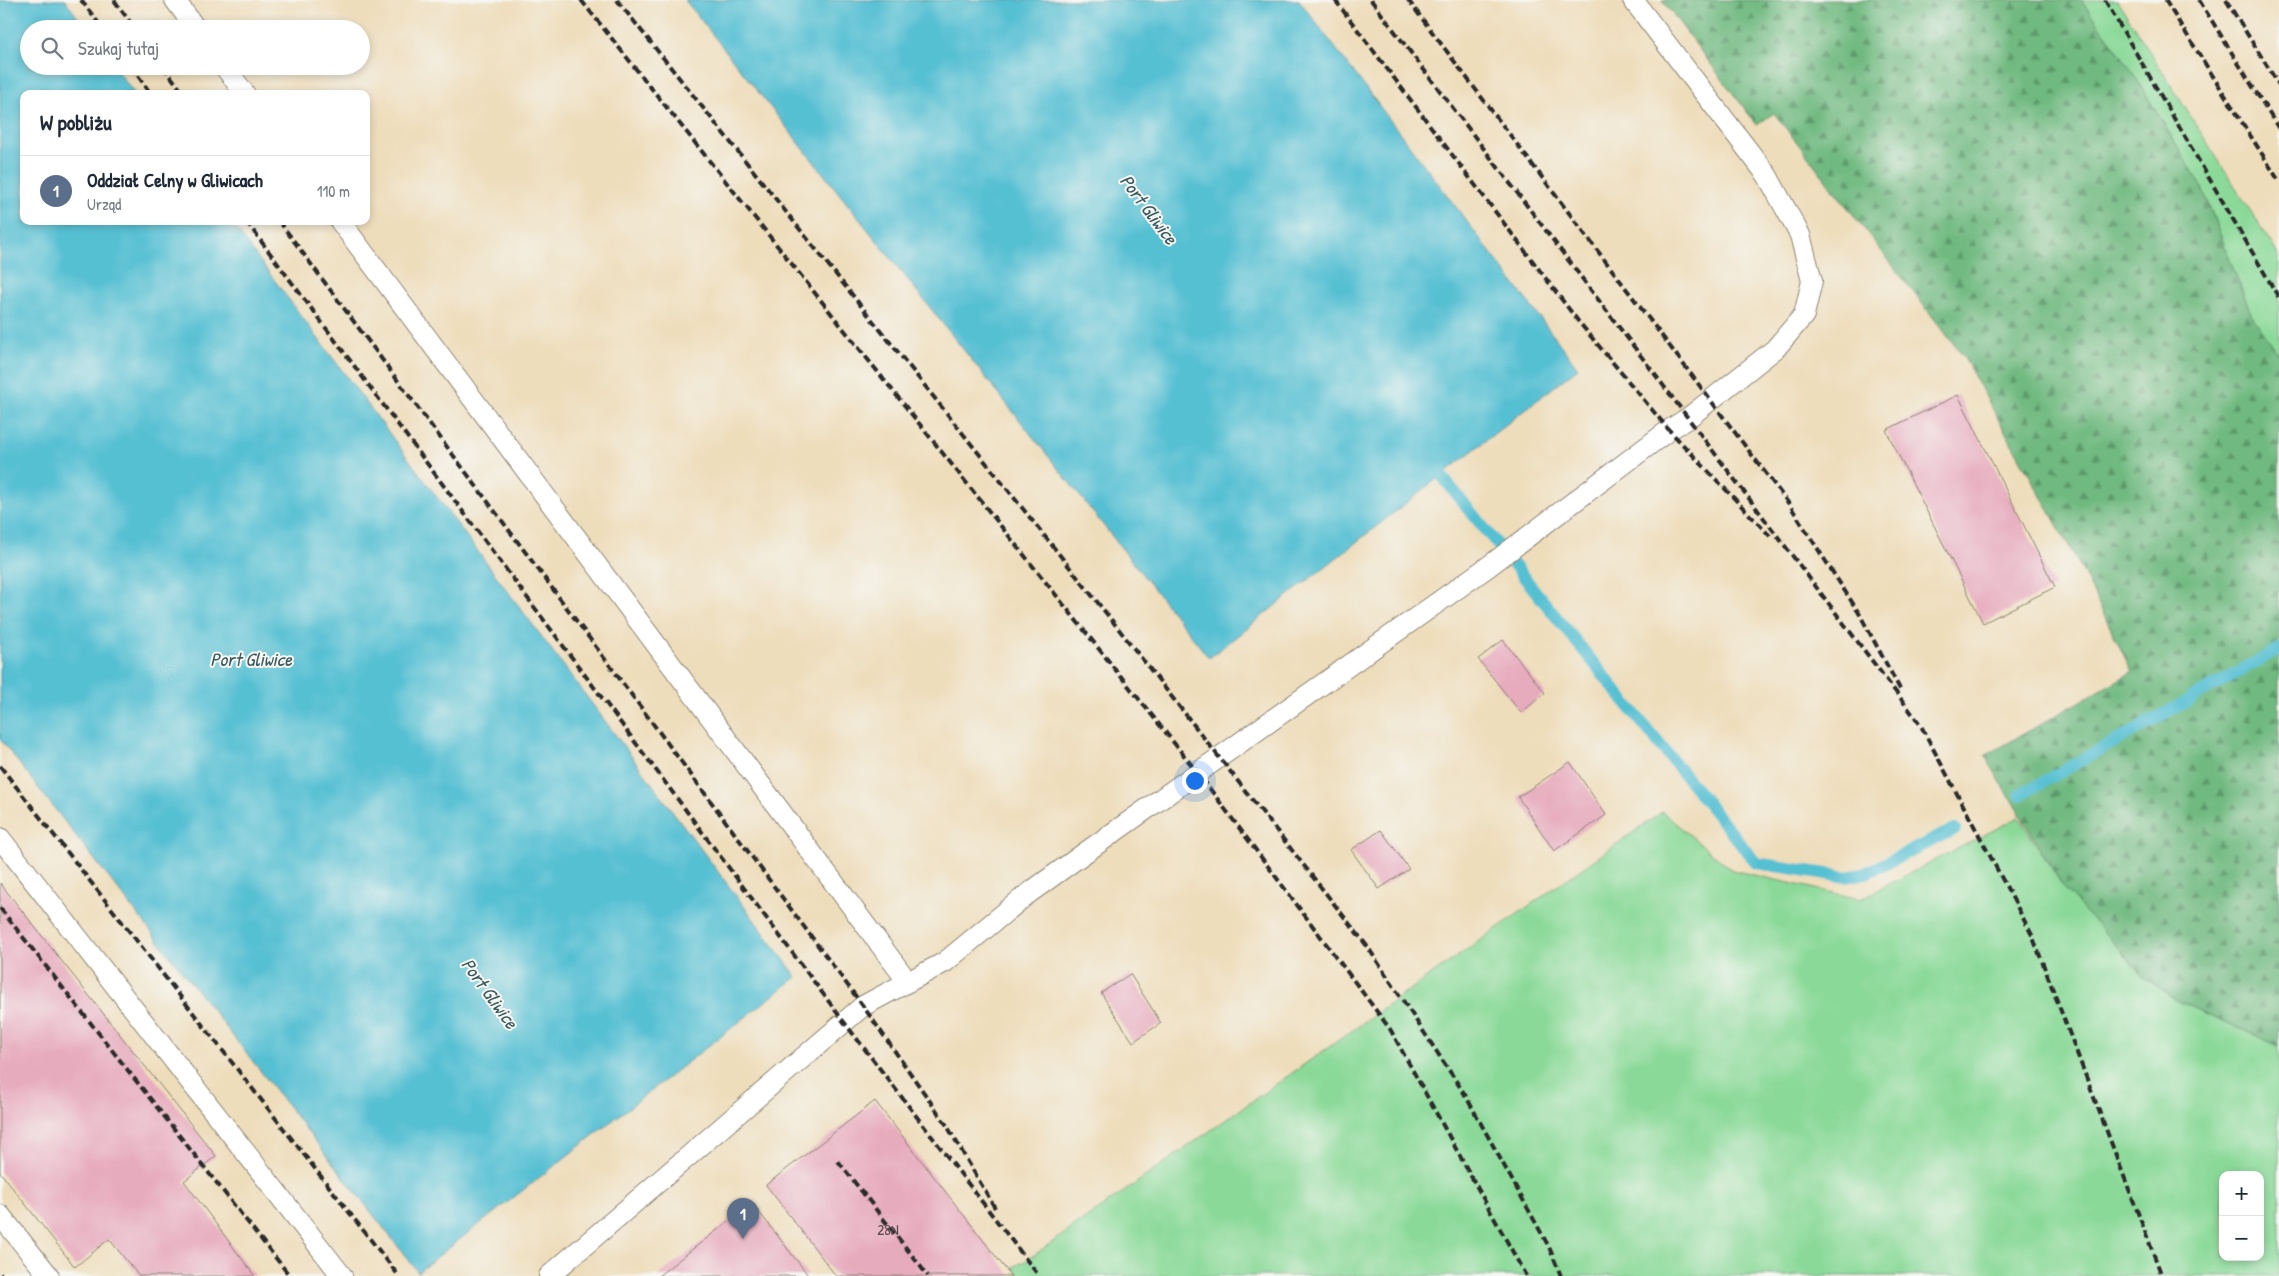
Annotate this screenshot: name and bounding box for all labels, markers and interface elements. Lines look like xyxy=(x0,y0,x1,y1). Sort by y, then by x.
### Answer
search box xyxy=(20,20,370,75)
icon: search xyxy=(38,34,66,62)
text: Szukaj tutaj xyxy=(78,35,159,61)
text: W pobliżu xyxy=(40,108,112,137)
text: Oddział Celny w Gliwicach xyxy=(87,167,263,193)
water label: Port Gliwice xyxy=(1114,169,1185,250)
text: 1 xyxy=(53,180,59,202)
text: 110 m xyxy=(317,180,350,202)
text: Urząd xyxy=(87,193,121,215)
water label: Port Gliwice xyxy=(210,646,293,672)
your location xyxy=(1182,768,1208,794)
water label: Port Gliwice xyxy=(456,952,525,1035)
map controls xyxy=(2219,1171,2264,1261)
button: + xyxy=(2219,1171,2264,1216)
pin: 1 xyxy=(727,1198,759,1239)
button: − xyxy=(2219,1216,2264,1261)
house number: 28N xyxy=(877,1219,899,1240)

